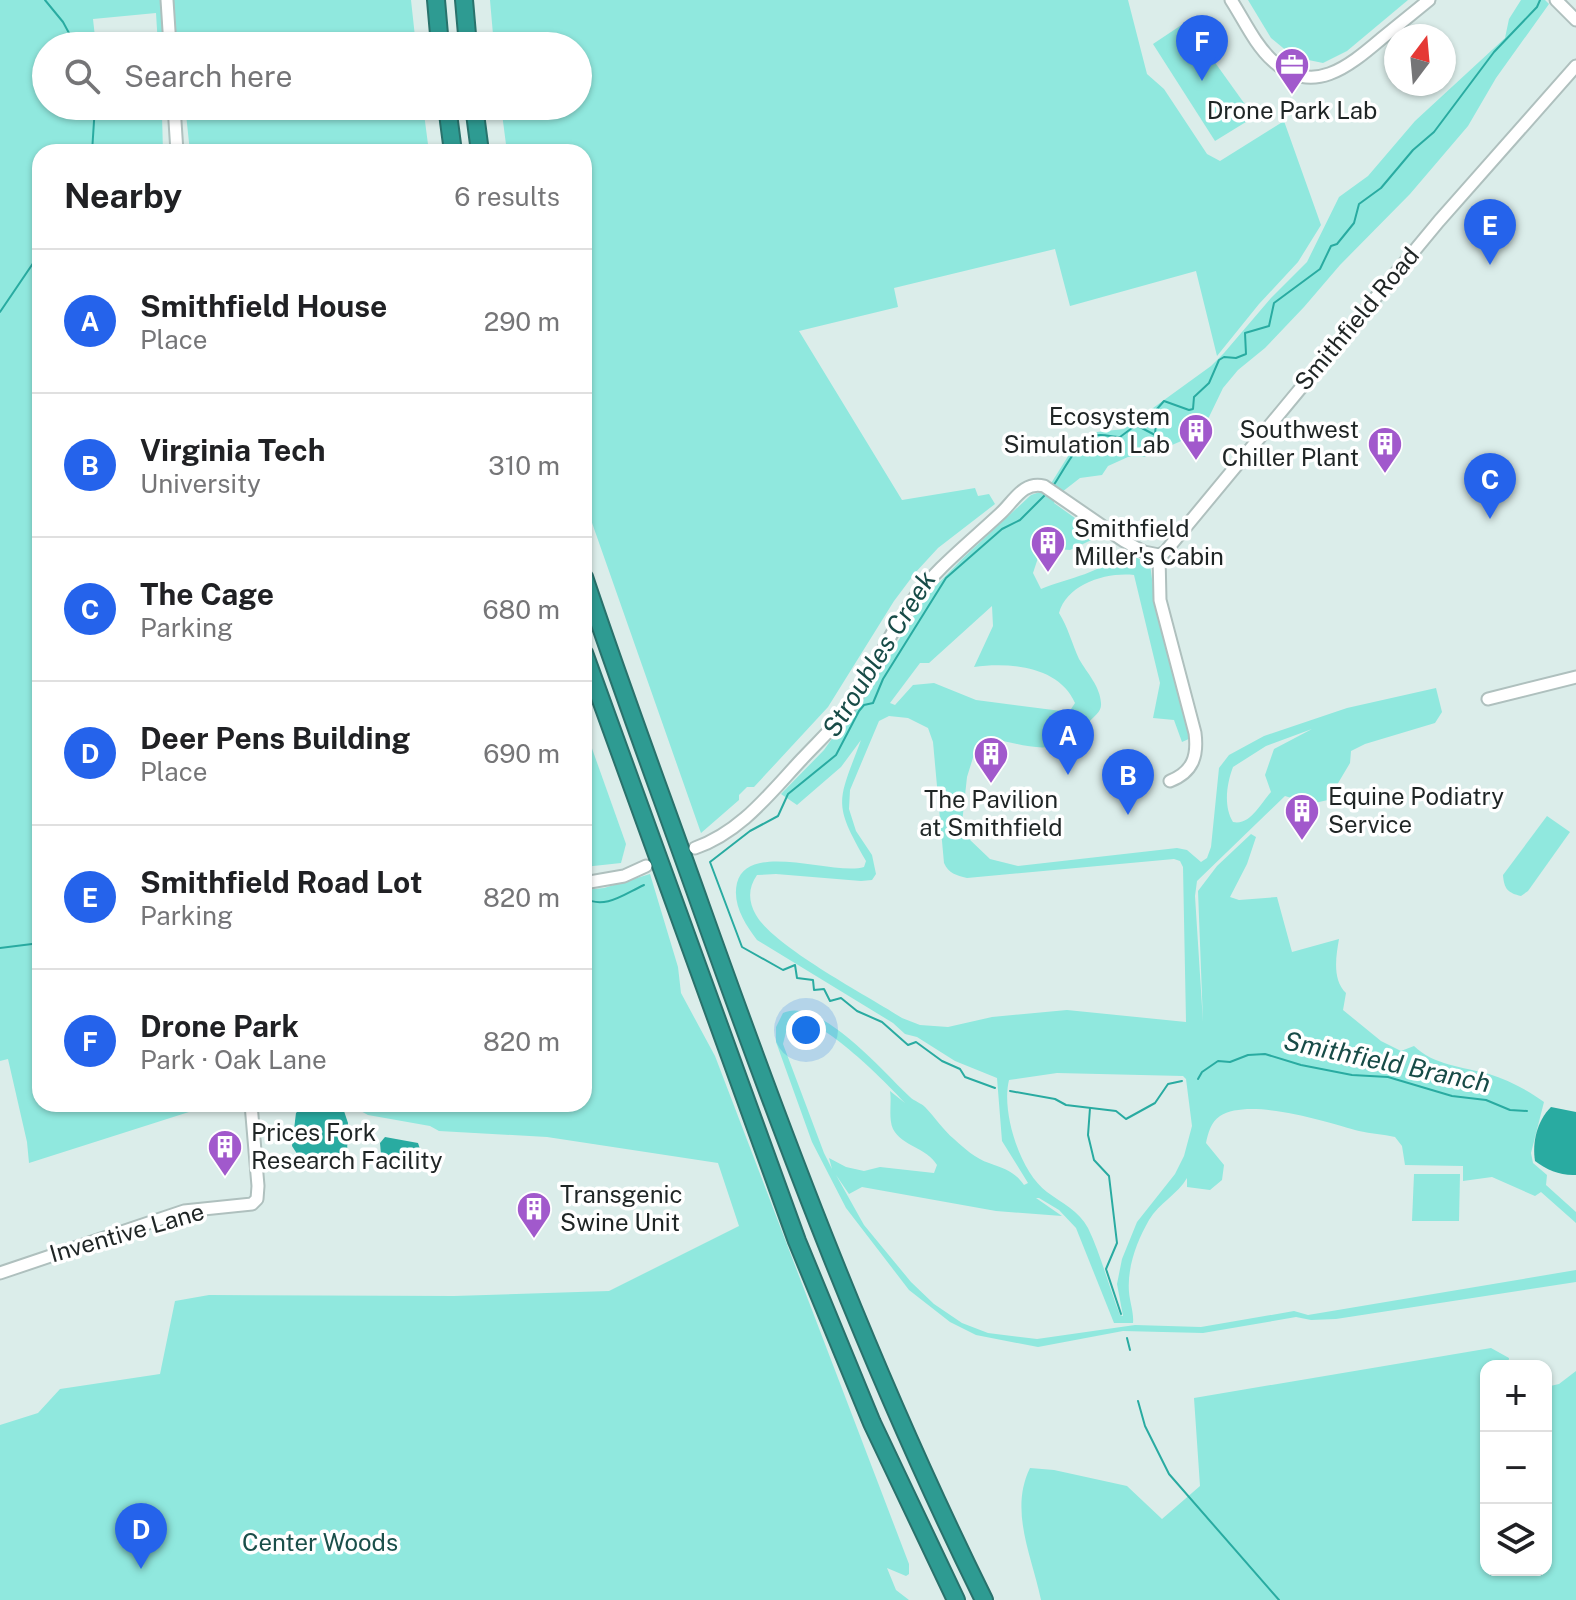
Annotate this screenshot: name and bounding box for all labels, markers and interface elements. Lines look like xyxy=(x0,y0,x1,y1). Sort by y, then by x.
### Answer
pin: F xyxy=(1176,15,1228,81)
north arrow xyxy=(1384,24,1456,96)
search box xyxy=(32,32,592,120)
office icon: Drone Park Lab xyxy=(1273,46,1311,96)
icon: search xyxy=(60,54,104,98)
text: Search here xyxy=(124,58,292,94)
place label: Drone Park Lab xyxy=(1207,96,1377,124)
text: Nearby xyxy=(64,176,182,216)
text: 6 results xyxy=(454,181,560,212)
pin: E xyxy=(1464,199,1516,265)
street label: Smithfield Road xyxy=(1288,241,1424,396)
text: Smithfield House xyxy=(140,288,387,324)
text: A xyxy=(81,306,99,337)
text: 290 m xyxy=(484,306,560,337)
text: Place xyxy=(140,324,207,355)
place label: Ecosystem Simulation Lab xyxy=(1003,402,1170,458)
building icon: Ecosystem Simulation Lab xyxy=(1177,412,1215,462)
place label: Southwest Chiller Plant xyxy=(1222,415,1359,471)
building icon: Southwest Chiller Plant xyxy=(1366,425,1404,475)
text: Virginia Tech xyxy=(140,432,325,468)
text: B xyxy=(81,450,99,481)
text: 310 m xyxy=(488,450,560,481)
pin: C xyxy=(1464,453,1516,519)
text: University xyxy=(140,468,261,499)
place label: Smithfield Miller's Cabin xyxy=(1074,514,1224,570)
building icon: Smithfield Miller's Cabin xyxy=(1029,524,1067,574)
water label: Stroubles Creek xyxy=(815,565,942,742)
text: The Cage xyxy=(140,576,274,612)
text: C xyxy=(81,594,99,625)
text: 680 m xyxy=(483,594,560,625)
text: Parking xyxy=(140,612,233,643)
pin: A xyxy=(1042,709,1094,775)
text: Deer Pens Building xyxy=(140,720,410,756)
building icon: The Pavilion at Smithfield xyxy=(972,735,1010,785)
text: D xyxy=(81,738,99,769)
text: 690 m xyxy=(483,738,560,769)
pin: B xyxy=(1102,749,1154,815)
text: Place xyxy=(140,756,207,787)
place label: Equine Podiatry Service xyxy=(1328,782,1504,838)
place label: The Pavilion at Smithfield xyxy=(919,785,1063,841)
building icon: Equine Podiatry Service xyxy=(1283,792,1321,842)
text: Smithfield Road Lot xyxy=(140,864,422,900)
text: E xyxy=(82,882,98,913)
text: 820 m xyxy=(483,882,560,913)
text: Parking xyxy=(140,900,233,931)
text: Drone Park xyxy=(140,1008,299,1044)
your location xyxy=(786,1010,826,1050)
water label: Smithfield Branch xyxy=(1281,1024,1493,1099)
text: F xyxy=(82,1026,98,1057)
text: 820 m xyxy=(483,1026,560,1057)
text: Park · Oak Lane xyxy=(140,1044,327,1075)
place label: Prices Fork Research Facility xyxy=(251,1118,443,1174)
building icon: Prices Fork Research Facility xyxy=(206,1128,244,1178)
place label: Transgenic Swine Unit xyxy=(560,1180,682,1236)
building icon: Transgenic Swine Unit xyxy=(515,1190,553,1240)
street label: Inventive Lane xyxy=(46,1197,207,1267)
map controls xyxy=(1480,1360,1552,1576)
button: + xyxy=(1480,1360,1552,1432)
button: − xyxy=(1480,1432,1552,1504)
pin: D xyxy=(115,1503,167,1569)
button: layers xyxy=(1480,1504,1552,1576)
park label: Center Woods xyxy=(242,1528,398,1556)

